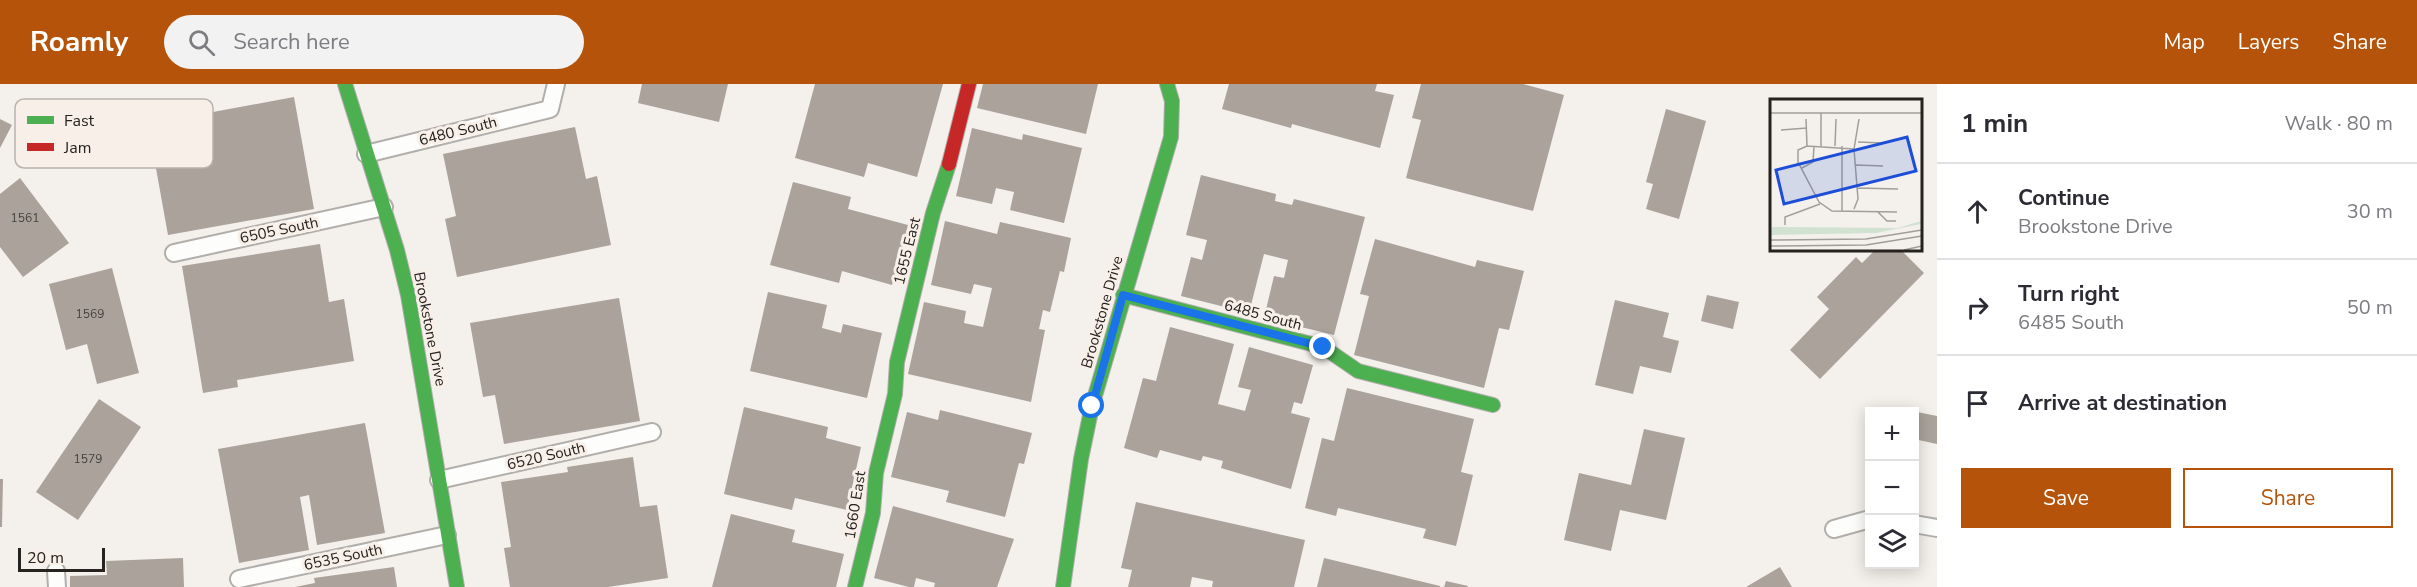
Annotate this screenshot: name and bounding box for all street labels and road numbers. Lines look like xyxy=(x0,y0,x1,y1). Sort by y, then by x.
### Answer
street label: 6480 South xyxy=(417,112,499,150)
street label: 6505 South xyxy=(238,212,320,248)
street label: 1655 East xyxy=(889,214,925,287)
street label: Brookstone Drive xyxy=(1076,253,1128,371)
street label: Brookstone Drive xyxy=(409,270,451,388)
street label: 6485 South xyxy=(1222,295,1304,335)
street label: 6520 South xyxy=(505,437,587,475)
street label: 1660 East xyxy=(840,469,870,541)
street label: 6535 South xyxy=(302,539,384,575)

